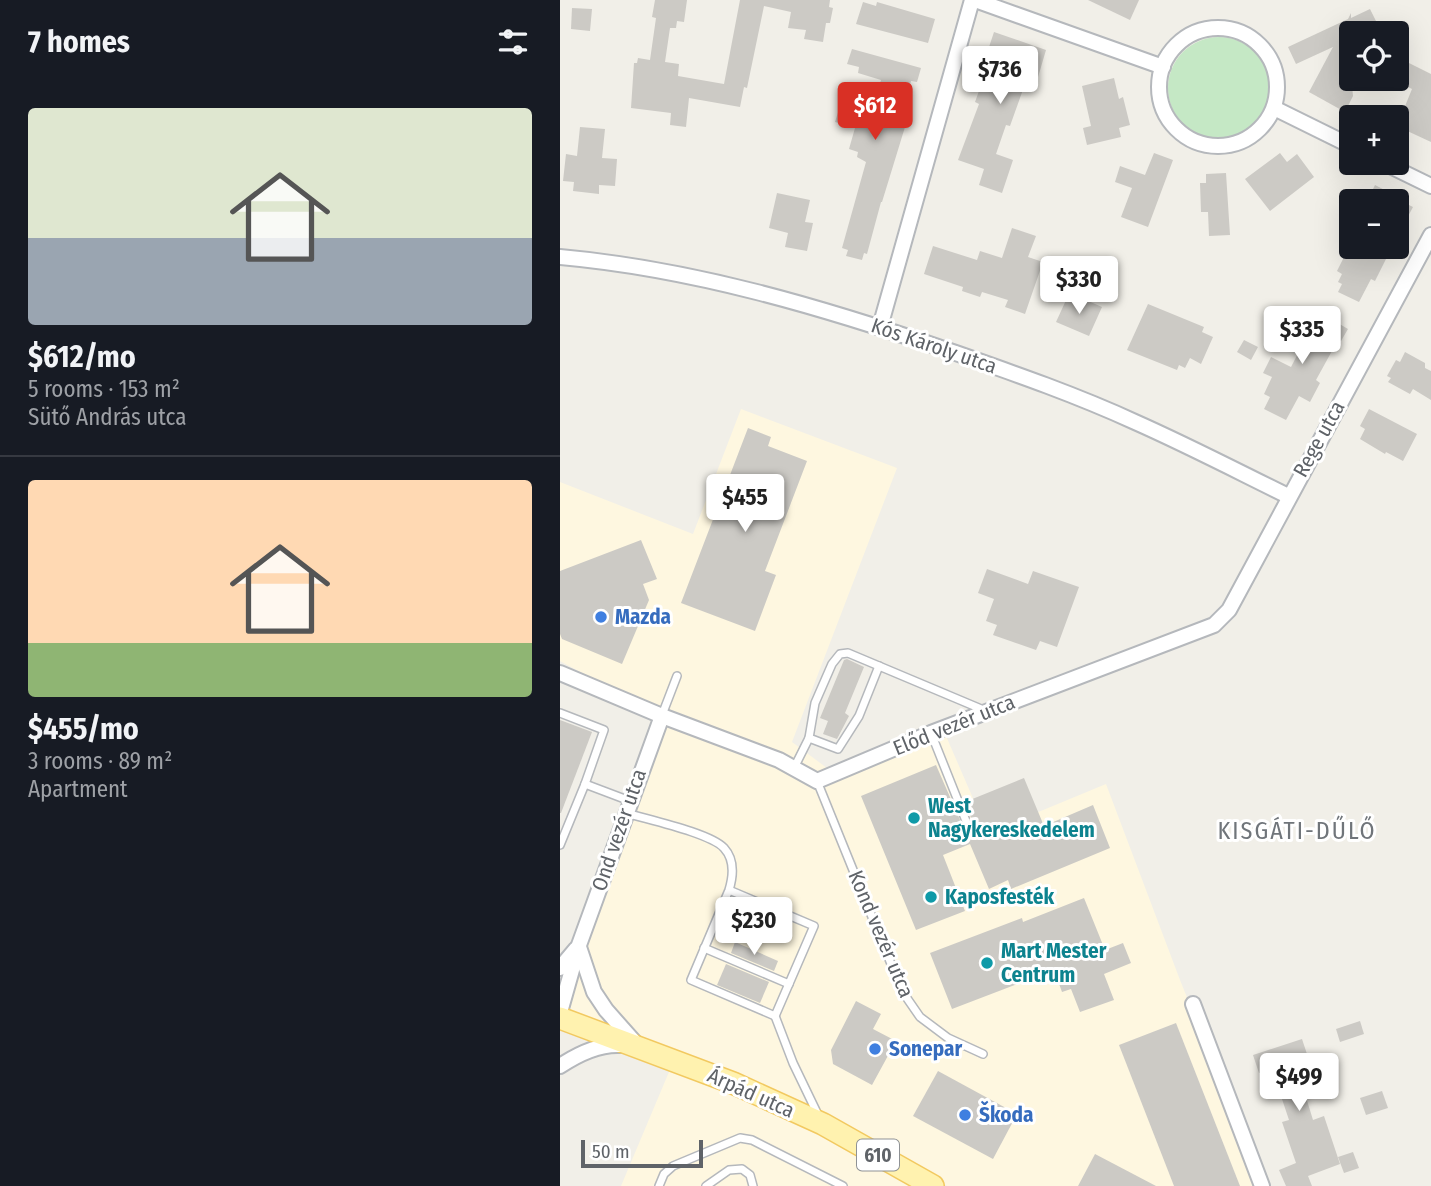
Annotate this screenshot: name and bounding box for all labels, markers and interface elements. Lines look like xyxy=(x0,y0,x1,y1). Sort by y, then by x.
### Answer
map controls xyxy=(1339,21,1409,259)
button: locate xyxy=(1339,21,1409,91)
icon: filters xyxy=(494,23,532,61)
text: 7 homes xyxy=(28,24,130,60)
pin: $736 xyxy=(959,46,1041,106)
text: $736 xyxy=(978,55,1022,83)
pin: $612 xyxy=(834,82,916,142)
text: $612 xyxy=(854,91,896,119)
button: + xyxy=(1339,105,1409,175)
icon: home xyxy=(217,154,343,280)
button: − xyxy=(1339,189,1409,259)
pin: $330 xyxy=(1038,256,1120,316)
text: $330 xyxy=(1056,265,1102,293)
pin: $335 xyxy=(1261,306,1343,366)
street label: Kós Károly utca xyxy=(868,312,1000,380)
text: $335 xyxy=(1280,315,1324,343)
text: $612/mo xyxy=(28,339,136,375)
text: 5 rooms · 153 m² xyxy=(28,375,180,403)
street label: Rege utca xyxy=(1288,396,1350,482)
text: Sütő András utca xyxy=(28,403,186,431)
pin: $455 xyxy=(704,475,786,534)
text: $455 xyxy=(722,483,768,511)
icon: home xyxy=(217,526,343,652)
place label: Mazda xyxy=(615,604,671,630)
marker: Mazda xyxy=(593,609,609,625)
street label: Előd vezér utca xyxy=(889,689,1019,761)
text: $455/mo xyxy=(28,711,139,747)
text: 3 rooms · 89 m² xyxy=(28,747,172,775)
street label: Ond vezér utca xyxy=(586,766,652,894)
text: Apartment xyxy=(28,775,128,803)
place label: West Nagykereskedelem xyxy=(928,793,1095,843)
marker: West Nagykereskedelem xyxy=(906,810,922,826)
district label: KISGÁTI-DŰLŐ xyxy=(1218,815,1377,845)
street label: Kond vezér utca xyxy=(842,866,920,1002)
place label: Kaposfesték xyxy=(945,884,1054,910)
marker: Kaposfesték xyxy=(923,889,939,905)
pin: $230 xyxy=(713,898,795,957)
text: $230 xyxy=(731,906,777,934)
place label: Mart Mester Centrum xyxy=(1001,938,1107,988)
marker: Mart Mester Centrum xyxy=(979,955,995,971)
place label: Sonepar xyxy=(889,1036,962,1062)
marker: Sonepar xyxy=(867,1041,883,1057)
pin: $499 xyxy=(1258,1054,1340,1113)
street label: Árpád utca xyxy=(703,1062,799,1124)
text: $499 xyxy=(1276,1062,1322,1090)
place label: Škoda xyxy=(979,1100,1033,1128)
marker: Škoda xyxy=(957,1107,973,1123)
scale bar xyxy=(581,1137,704,1169)
text: 50 m xyxy=(592,1140,630,1163)
road number: 610 xyxy=(857,1140,899,1170)

